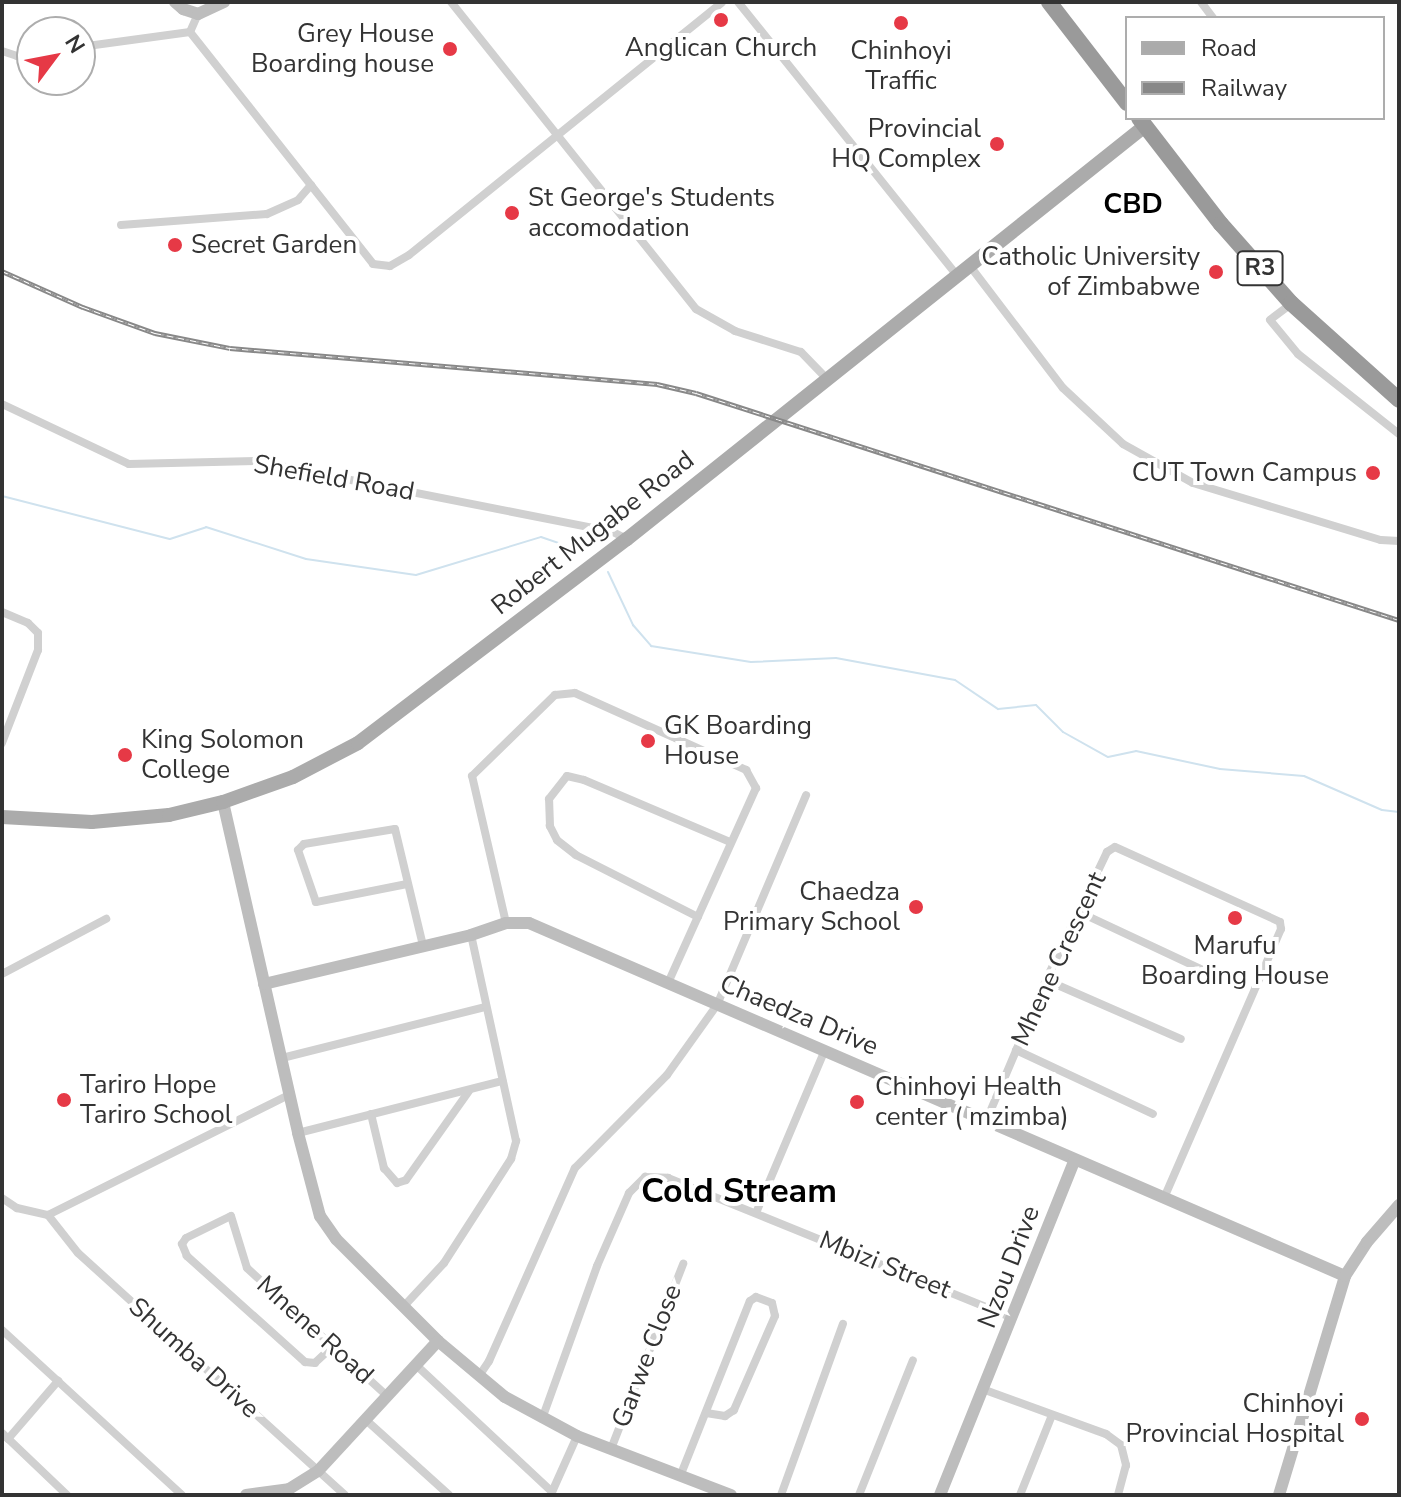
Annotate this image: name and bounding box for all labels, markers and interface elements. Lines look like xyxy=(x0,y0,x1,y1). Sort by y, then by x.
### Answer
marker: Anglican Church xyxy=(712,11,730,29)
marker: Chinhoyi Traffic xyxy=(892,14,910,32)
north arrow xyxy=(16,16,96,96)
legend xyxy=(1125,16,1385,120)
place label: Grey House Boarding house xyxy=(251,18,434,80)
text: N xyxy=(58,29,92,59)
place label: Anglican Church xyxy=(625,32,817,64)
text: Road xyxy=(1201,32,1257,64)
place label: Chinhoyi Traffic xyxy=(850,35,952,96)
marker: Grey House Boarding house xyxy=(441,40,459,58)
text: Railway xyxy=(1201,72,1287,104)
place label: Provincial HQ Complex xyxy=(831,113,981,174)
marker: Provincial HQ Complex xyxy=(988,135,1006,153)
place label: St George's Students accomodation xyxy=(528,182,775,244)
district label: CBD xyxy=(1103,187,1163,221)
marker: St George's Students accomodation xyxy=(503,204,521,222)
place label: Secret Garden xyxy=(191,229,357,261)
marker: Secret Garden xyxy=(166,236,184,254)
place label: Catholic University of Zimbabwe xyxy=(981,241,1200,302)
road number: R3 xyxy=(1236,248,1284,288)
marker: Catholic University of Zimbabwe xyxy=(1207,263,1225,281)
street label: Robert Mugabe Road xyxy=(486,444,700,622)
street label: Shefield Road xyxy=(251,448,417,508)
place label: CUT Town Campus xyxy=(1132,457,1357,489)
marker: CUT Town Campus xyxy=(1364,464,1382,482)
place label: GK Boarding House xyxy=(664,710,812,772)
place label: King Solomon College xyxy=(141,724,304,786)
marker: GK Boarding House xyxy=(639,732,657,750)
marker: King Solomon College xyxy=(116,746,134,764)
street label: Mhene Crescent xyxy=(1005,867,1113,1051)
place label: Chaedza Primary School xyxy=(723,876,900,938)
marker: Chaedza Primary School xyxy=(907,898,925,916)
marker: Marufu Boarding House xyxy=(1226,909,1244,927)
place label: Marufu Boarding House xyxy=(1141,930,1329,992)
street label: Chaedza Drive xyxy=(715,968,883,1062)
place label: Tariro Hope Tariro School xyxy=(80,1069,232,1130)
place label: Chinhoyi Health center ( mzimba) xyxy=(875,1071,1069,1132)
marker: Tariro Hope Tariro School xyxy=(55,1091,73,1109)
marker: Chinhoyi Health center ( mzimba) xyxy=(846,1091,868,1113)
district label: Cold Stream xyxy=(641,1172,837,1212)
street label: Nzou Drive xyxy=(971,1201,1047,1333)
street label: Mbizi Street xyxy=(815,1224,955,1306)
street label: Mnene Road xyxy=(250,1269,380,1391)
street label: Garwe Close xyxy=(605,1280,689,1432)
street label: Shumba Drive xyxy=(122,1291,266,1425)
place label: Chinhoyi Provincial Hospital xyxy=(1125,1388,1344,1450)
marker: Chinhoyi Provincial Hospital xyxy=(1351,1408,1373,1430)

